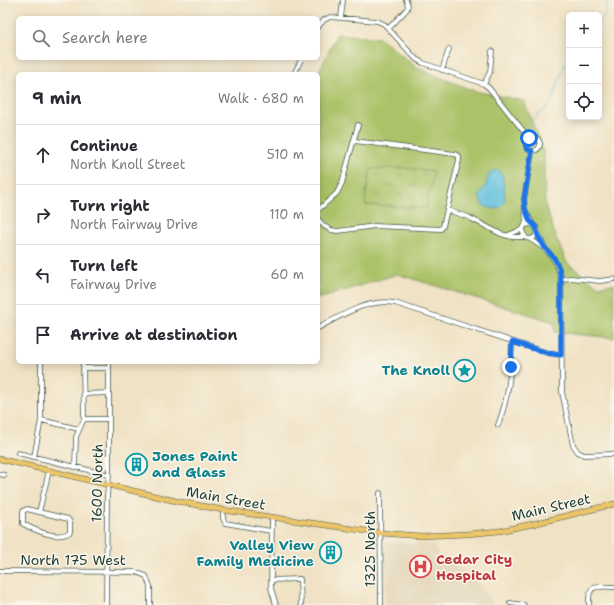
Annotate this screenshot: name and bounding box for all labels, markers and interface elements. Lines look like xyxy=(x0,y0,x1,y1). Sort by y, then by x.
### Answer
map controls xyxy=(566,12,602,120)
button: + xyxy=(566,12,602,48)
search box xyxy=(16,16,320,60)
icon: search xyxy=(30,27,52,49)
text: Search here xyxy=(62,28,148,48)
button: − xyxy=(566,48,602,84)
button: locate xyxy=(566,84,602,120)
text: 9 min xyxy=(32,87,82,109)
text: Walk · 680 m xyxy=(218,90,304,107)
route start xyxy=(520,129,538,147)
text: Continue xyxy=(70,136,138,156)
icon: ahead xyxy=(32,144,54,166)
text: 510 m xyxy=(267,146,304,163)
text: North Knoll Street xyxy=(70,156,186,173)
text: Turn right xyxy=(70,196,150,216)
icon: right xyxy=(32,204,54,226)
text: 110 m xyxy=(269,206,304,223)
text: North Fairway Drive xyxy=(70,216,198,233)
text: Turn left xyxy=(70,256,138,276)
icon: left xyxy=(32,264,54,286)
text: 60 m xyxy=(271,266,304,283)
text: Fairway Drive xyxy=(70,276,157,293)
icon: arrive xyxy=(32,324,54,346)
text: Arrive at destination xyxy=(70,325,238,345)
place icon: The Knoll xyxy=(452,357,478,383)
route end xyxy=(502,358,520,376)
place label: The Knoll xyxy=(382,361,450,379)
street label: 1600 North xyxy=(87,443,107,523)
place label: Jones Paint and Glass xyxy=(152,447,238,481)
building icon: Jones Paint and Glass xyxy=(123,451,149,477)
street label: Main Street xyxy=(185,482,267,514)
street label: Main Street xyxy=(510,489,592,525)
street label: 1325 North xyxy=(361,511,379,587)
place label: Valley View Family Medicine xyxy=(196,536,314,570)
building icon: Valley View Family Medicine xyxy=(317,540,343,566)
place label: Cedar City Hospital xyxy=(436,550,512,584)
street label: North 175 West xyxy=(20,551,126,569)
hospital icon: Cedar City Hospital xyxy=(408,554,434,580)

